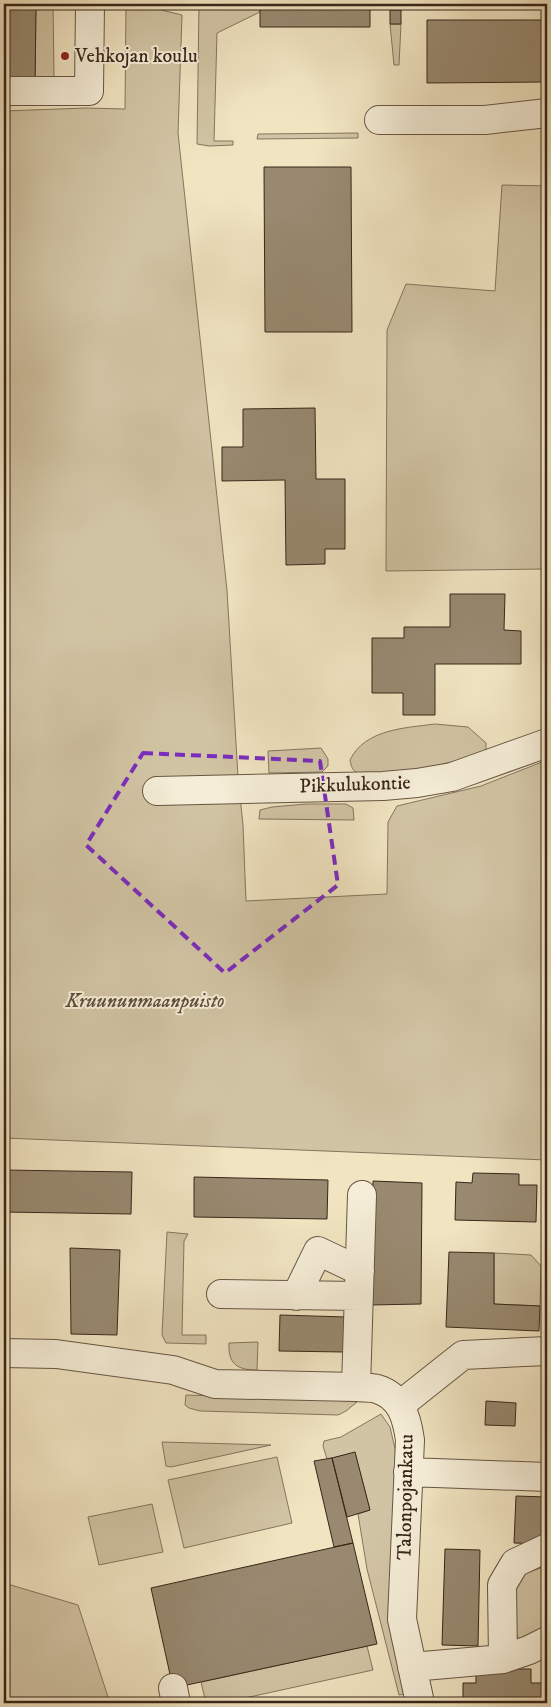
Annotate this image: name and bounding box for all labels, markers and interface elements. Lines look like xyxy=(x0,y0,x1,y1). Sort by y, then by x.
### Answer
place label: Vehkojan koulu xyxy=(74,44,198,69)
marker: Vehkojan koulu xyxy=(59,50,71,62)
street label: Pikkulukontie xyxy=(299,771,411,799)
park label: Kruununmaanpuisto xyxy=(64,989,225,1014)
street label: Talonpojankatu xyxy=(392,1434,420,1560)

